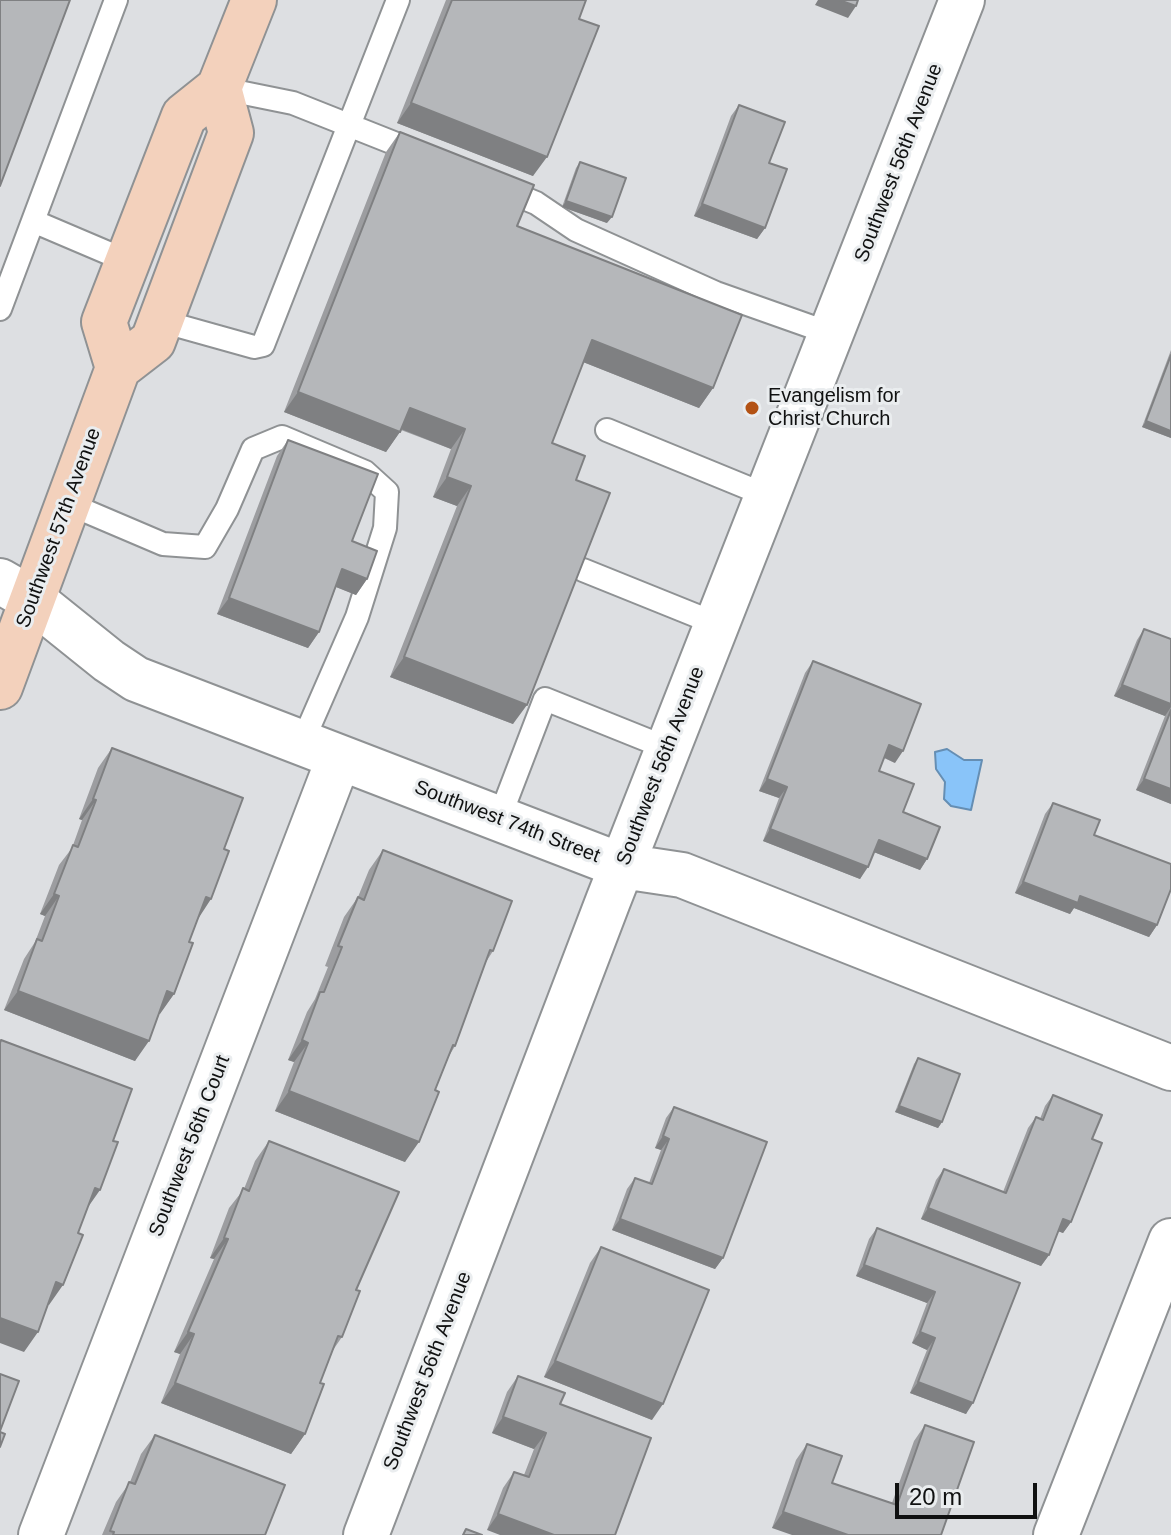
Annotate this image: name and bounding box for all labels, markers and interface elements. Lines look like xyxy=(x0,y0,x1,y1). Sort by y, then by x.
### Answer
street label: Southwest 56th Avenue xyxy=(850,60,948,266)
place label: Evangelism for Christ Church xyxy=(768,384,900,431)
marker: Evangelism for Christ Church xyxy=(743,399,761,417)
street label: Southwest 57th Avenue xyxy=(12,425,106,631)
street label: Southwest 56th Avenue xyxy=(612,663,710,869)
street label: Southwest 74th Street xyxy=(411,776,603,868)
street label: Southwest 56th Court xyxy=(144,1052,236,1240)
street label: Southwest 56th Avenue xyxy=(379,1268,477,1474)
scale bar xyxy=(899,1467,1041,1517)
text: 20 m xyxy=(909,1483,962,1510)

